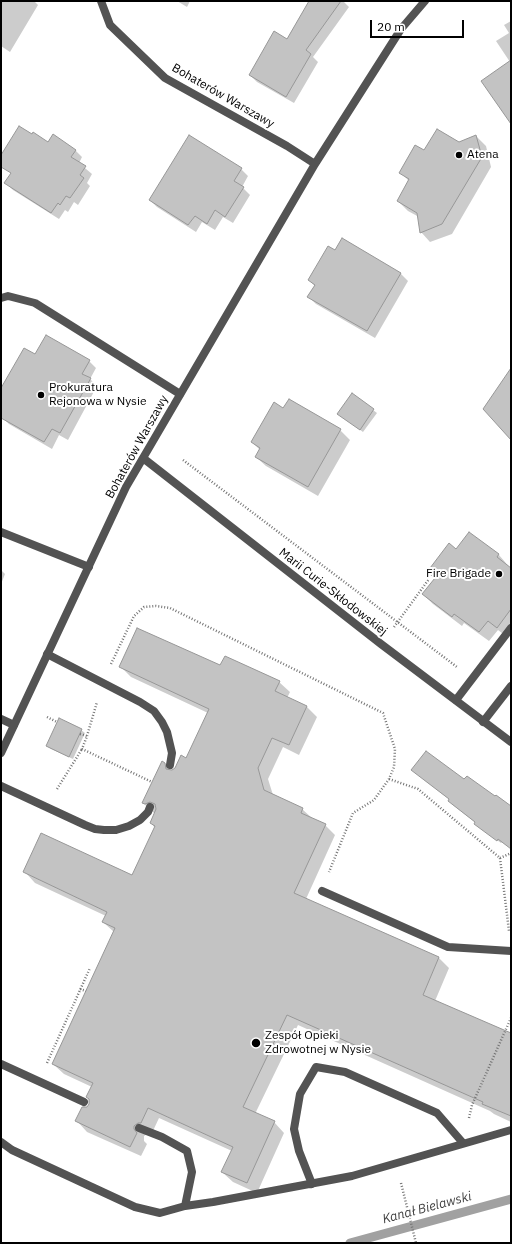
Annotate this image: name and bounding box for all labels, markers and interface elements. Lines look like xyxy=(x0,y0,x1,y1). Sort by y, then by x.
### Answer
scale bar xyxy=(372,12,466,38)
text: 20 m xyxy=(377,19,405,34)
street label: Bohaterów Warszawy xyxy=(169,61,277,131)
place label: Atena xyxy=(467,148,499,162)
marker: Atena xyxy=(454,150,464,160)
place label: Prokuratura Rejonowa w Nysie xyxy=(49,381,147,409)
marker: Prokuratura Rejonowa w Nysie xyxy=(36,390,46,400)
street label: Bohaterów Warszawy xyxy=(103,393,171,501)
street label: Marii Curie-Skłodowskiej xyxy=(276,545,390,639)
place label: Fire Brigade xyxy=(426,567,491,581)
marker: Fire Brigade xyxy=(494,569,504,579)
place label: Zespół Opieki Zdrowotnej w Nysie xyxy=(265,1029,371,1057)
marker: Zespół Opieki Zdrowotnej w Nysie xyxy=(250,1037,262,1049)
water label: Kanał Bielawski xyxy=(381,1189,473,1227)

